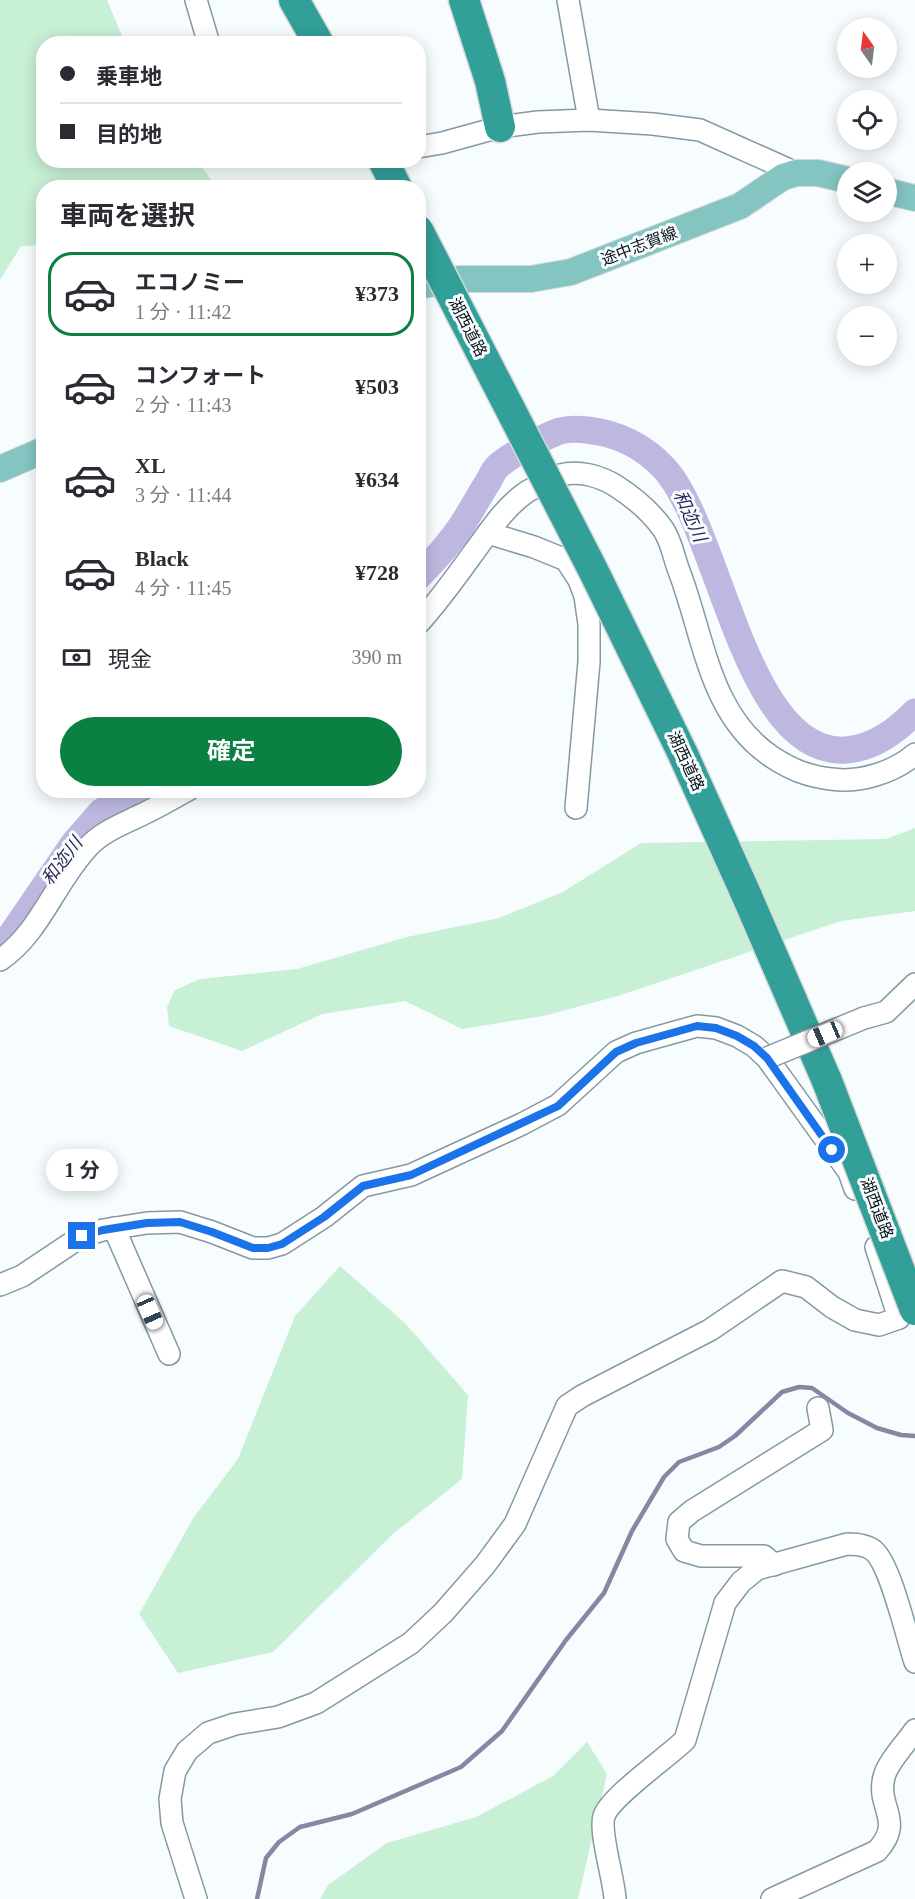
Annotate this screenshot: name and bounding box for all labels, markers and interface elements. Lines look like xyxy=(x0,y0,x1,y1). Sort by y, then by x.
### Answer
north arrow xyxy=(837,18,897,78)
map controls xyxy=(837,18,897,366)
text: 乗車地 xyxy=(96,64,162,89)
button: locate xyxy=(837,90,897,150)
text: 目的地 xyxy=(96,122,162,147)
button: layers xyxy=(837,162,897,222)
text: 車両を選択 xyxy=(60,201,195,231)
street label: 途中志賀線 xyxy=(599,224,679,268)
button: + xyxy=(837,234,897,294)
icon: car xyxy=(63,267,117,321)
text: エコノミー xyxy=(135,270,245,295)
text: ¥373 xyxy=(355,281,399,306)
street label: 湖西道路 xyxy=(446,295,490,359)
text: 1 分 · 11:42 xyxy=(135,301,231,323)
button: − xyxy=(837,306,897,366)
icon: car xyxy=(63,360,117,414)
text: コンフォート xyxy=(135,363,266,388)
text: ¥503 xyxy=(355,374,399,399)
text: 2 分 · 11:43 xyxy=(135,394,231,416)
icon: car xyxy=(63,453,117,507)
text: XL xyxy=(135,453,166,478)
text: ¥634 xyxy=(355,467,399,492)
text: 3 分 · 11:44 xyxy=(135,484,231,506)
water label: 和迩川 xyxy=(670,487,711,547)
icon: car xyxy=(63,546,117,600)
text: Black xyxy=(135,546,189,571)
text: ¥728 xyxy=(355,560,399,585)
text: 4 分 · 11:45 xyxy=(135,577,231,599)
icon: cash xyxy=(60,641,93,674)
text: 390 m xyxy=(351,646,402,668)
text: 現金 xyxy=(108,647,152,672)
button: 確定 xyxy=(60,717,402,786)
street label: 湖西道路 xyxy=(665,728,707,794)
water label: 和迩川 xyxy=(38,832,87,889)
car xyxy=(805,1019,845,1049)
route start xyxy=(818,1136,845,1163)
callout: 1 分 xyxy=(46,1149,118,1191)
text: 1 分 xyxy=(65,1159,100,1181)
street label: 湖西道路 xyxy=(858,1175,896,1241)
route end xyxy=(68,1222,95,1249)
car xyxy=(134,1292,166,1332)

